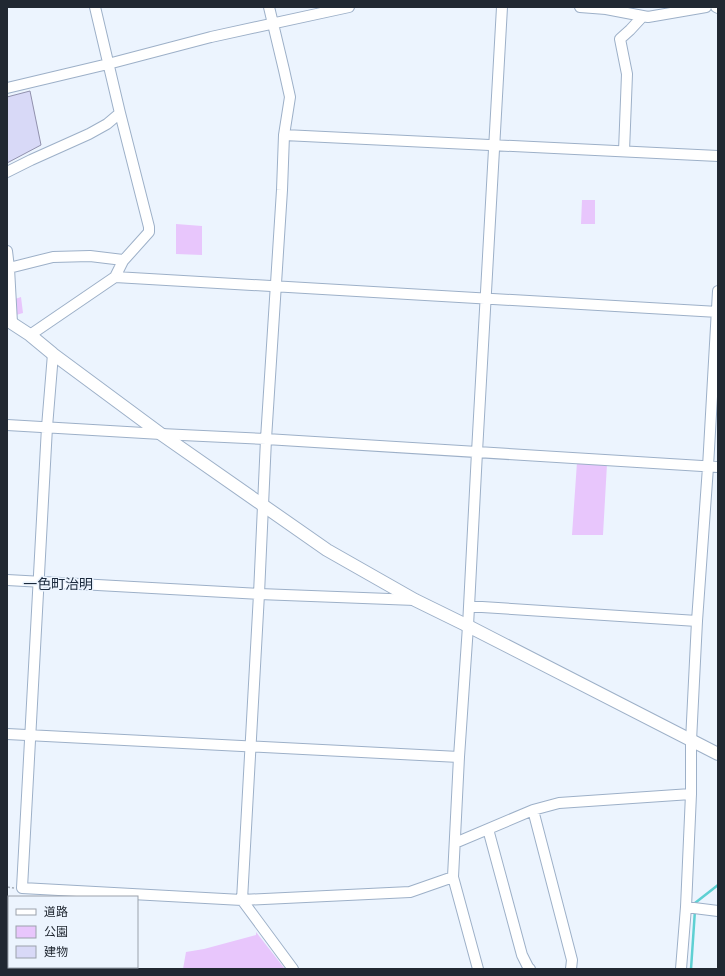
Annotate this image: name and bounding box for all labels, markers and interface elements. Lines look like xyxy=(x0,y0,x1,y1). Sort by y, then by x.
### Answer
district label: 一色町治明 xyxy=(23,575,93,593)
legend xyxy=(8,896,138,968)
text: 道路 xyxy=(44,904,68,919)
text: 公園 xyxy=(44,924,68,939)
text: 建物 xyxy=(44,944,68,959)

